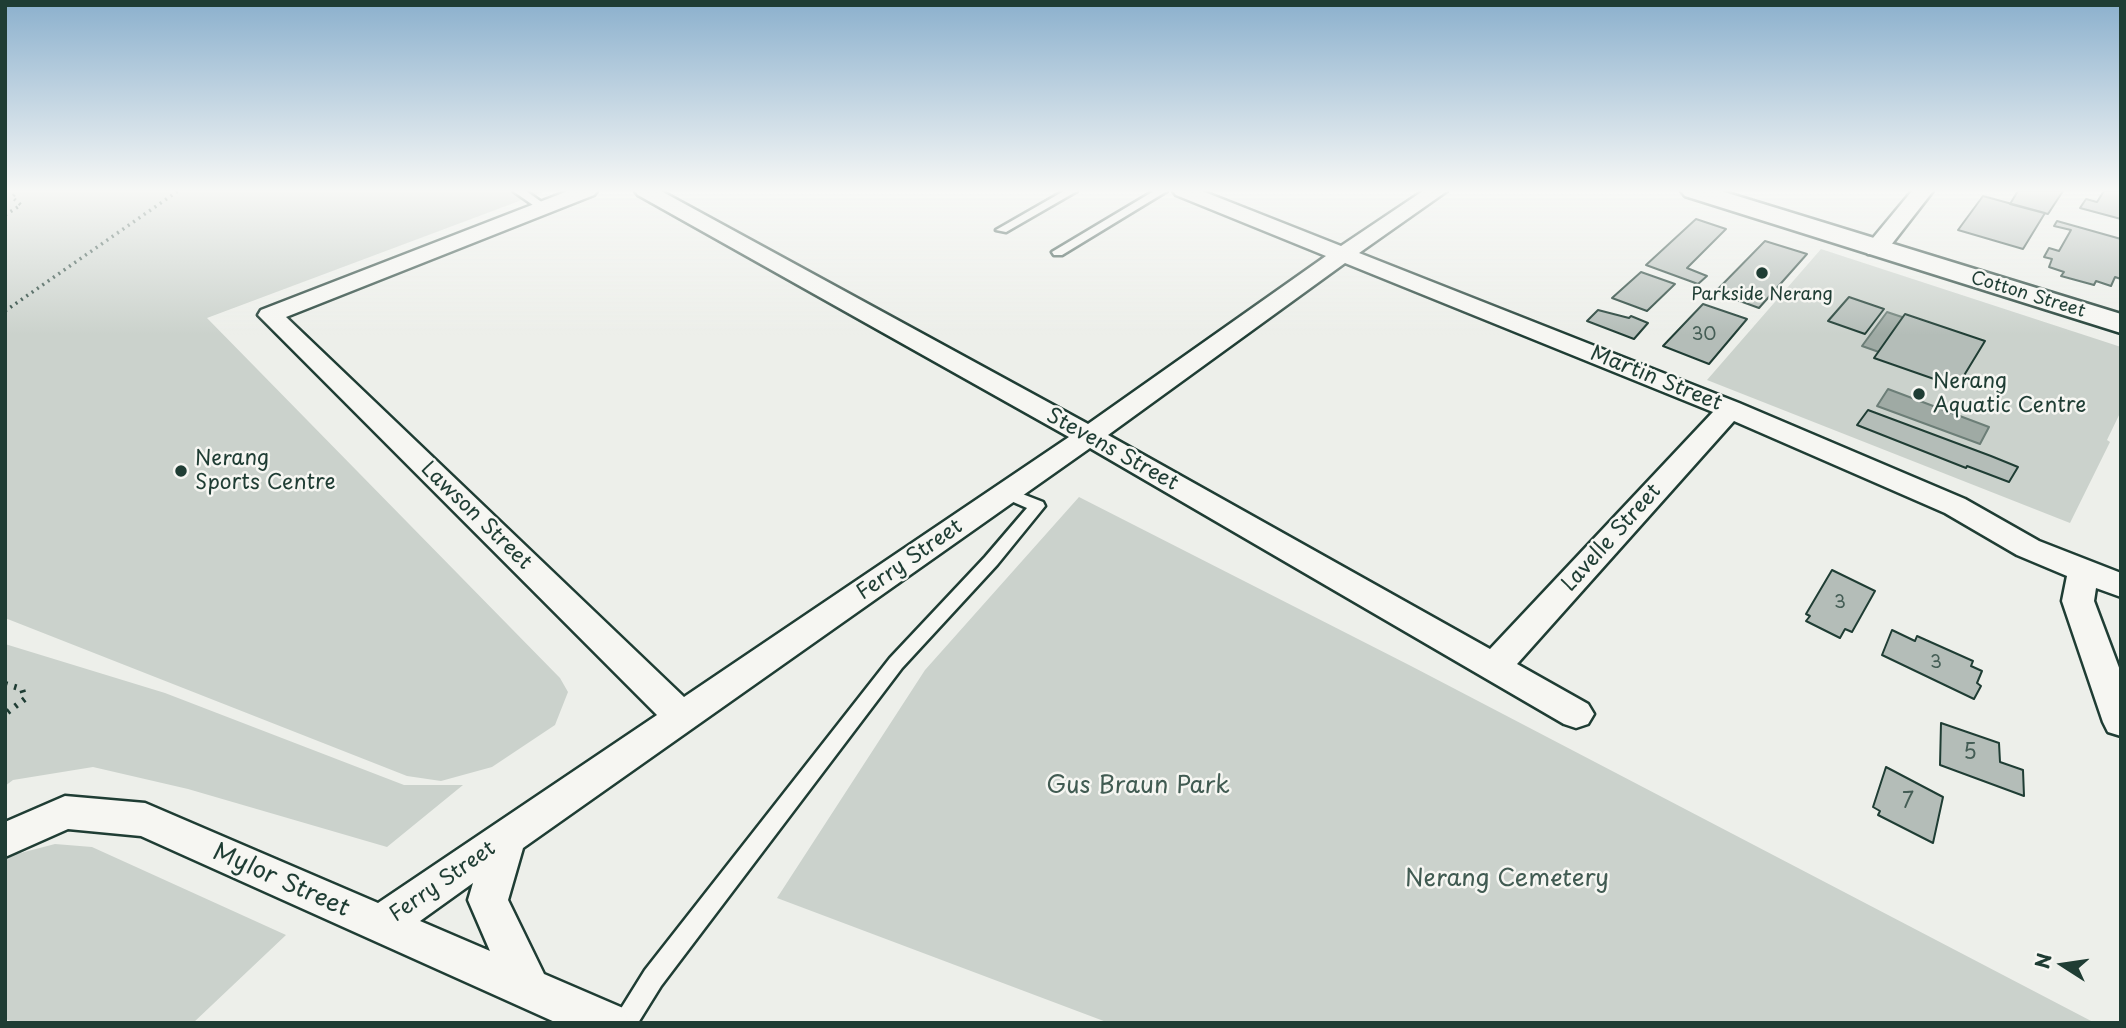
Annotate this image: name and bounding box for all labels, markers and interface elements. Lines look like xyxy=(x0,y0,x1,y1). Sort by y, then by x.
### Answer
marker: Parkside Nerang xyxy=(1754,265,1770,281)
street label: Cotton Street xyxy=(1968,267,2088,323)
place label: Parkside Nerang xyxy=(1691,284,1833,306)
house number: 30 xyxy=(1691,324,1717,346)
street label: Martin Street xyxy=(1586,341,1726,417)
place label: Nerang Aquatic Centre xyxy=(1933,369,2086,419)
marker: Nerang Aquatic Centre xyxy=(1911,386,1927,402)
street label: Stevens Street xyxy=(1042,403,1182,497)
place label: Nerang Sports Centre xyxy=(195,446,336,496)
street label: Lawson Street xyxy=(415,457,537,575)
marker: Nerang Sports Centre xyxy=(173,463,189,479)
street label: Lavelle Street xyxy=(1557,479,1667,597)
street label: Ferry Street xyxy=(852,514,968,606)
house number: 3 xyxy=(1834,592,1846,614)
house number: 3 xyxy=(1930,652,1942,674)
house number: 5 xyxy=(1963,740,1977,766)
park label: Gus Braun Park xyxy=(1046,772,1230,800)
house number: 7 xyxy=(1902,789,1914,815)
street label: Ferry Street xyxy=(385,836,501,928)
street label: Mylor Street xyxy=(208,838,354,924)
park label: Nerang Cemetery xyxy=(1405,865,1609,893)
north arrow xyxy=(2028,930,2098,1000)
text: N xyxy=(2027,950,2058,971)

